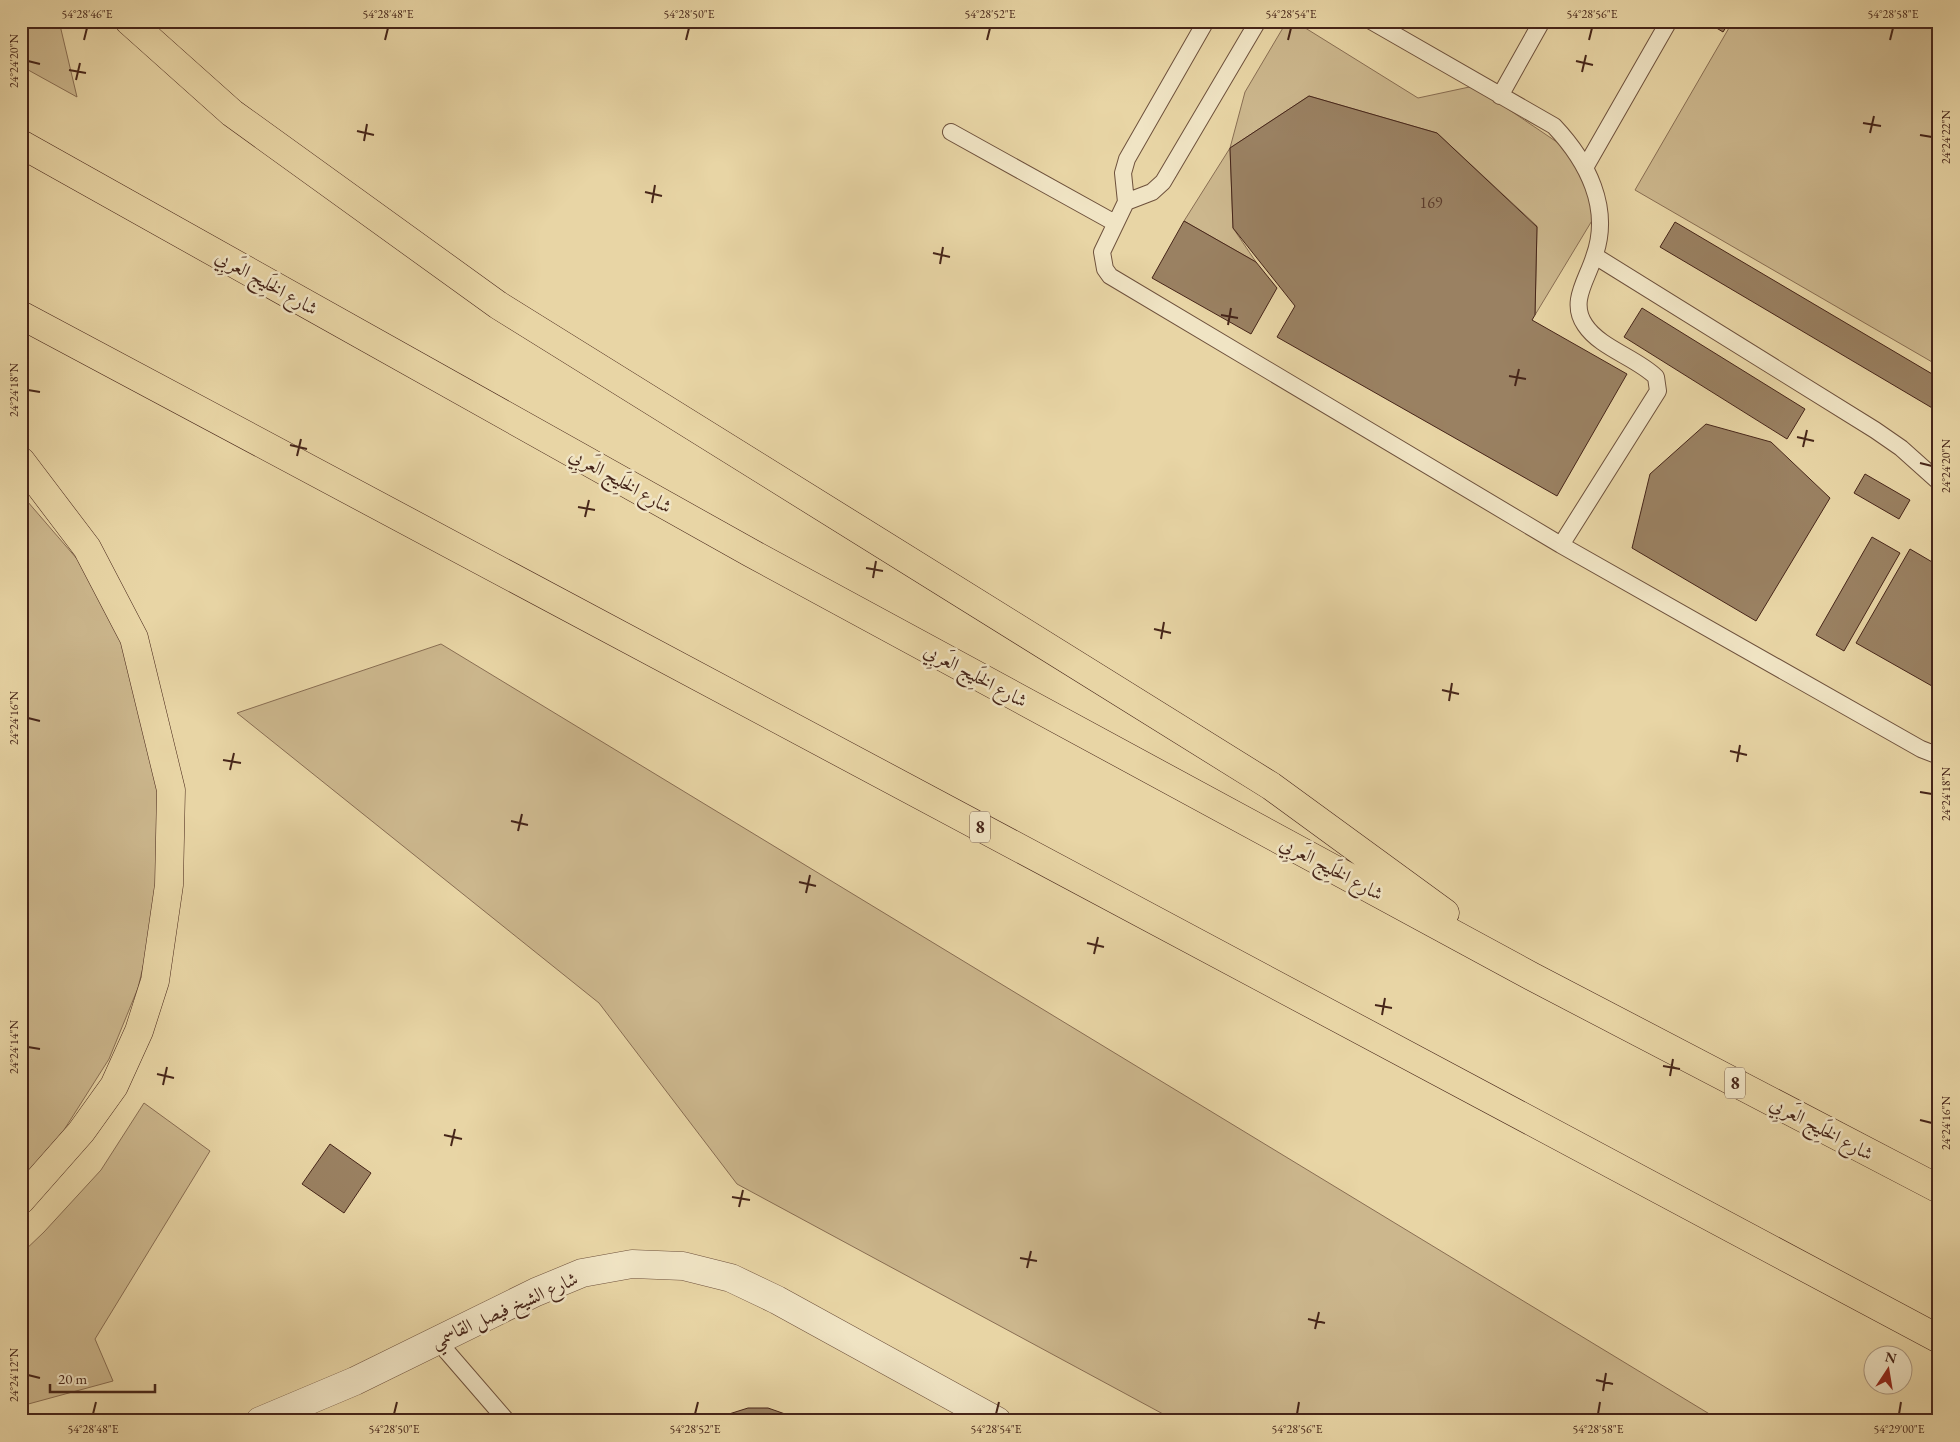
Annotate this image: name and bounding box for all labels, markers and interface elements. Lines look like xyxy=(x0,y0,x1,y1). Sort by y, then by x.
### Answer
text: 54°28'46"E xyxy=(61,6,113,22)
text: 54°28'48"E xyxy=(362,6,414,22)
text: 54°28'50"E xyxy=(663,6,715,22)
text: 54°28'52"E xyxy=(964,6,1016,22)
text: 54°28'54"E xyxy=(1265,6,1317,22)
text: 54°28'56"E xyxy=(1566,6,1618,22)
text: 54°28'58"E xyxy=(1867,6,1919,22)
text: 24°24'20"N xyxy=(6,34,22,88)
text: 24°24'22"N xyxy=(1938,110,1954,164)
house number: 169 xyxy=(1419,192,1443,213)
street label: شارع الخَلِيج العَربِي xyxy=(208,243,323,325)
text: 24°24'18"N xyxy=(6,363,22,417)
text: 24°24'20"N xyxy=(1938,439,1954,493)
street label: شارع الخَلِيج العَربِي xyxy=(562,441,677,523)
street label: شارع الخَلِيج العَربِي xyxy=(917,637,1032,718)
text: 24°24'16"N xyxy=(6,691,22,745)
text: 24°24'18"N xyxy=(1938,767,1954,821)
road number: 8 xyxy=(970,812,990,842)
street label: شارع الخَلِيج العَربِي xyxy=(1273,830,1388,911)
text: 24°24'14"N xyxy=(6,1020,22,1074)
road number: 8 xyxy=(1725,1068,1745,1098)
street label: شارع الخَلِيج العَربِي xyxy=(1763,1090,1878,1171)
text: 24°24'16"N xyxy=(1938,1096,1954,1150)
street label: شارع الشيخ فيصل القاسمي xyxy=(427,1266,584,1359)
north arrow xyxy=(1862,1344,1912,1394)
text: N xyxy=(1883,1347,1899,1367)
text: 24°24'12"N xyxy=(6,1348,22,1402)
scale bar xyxy=(50,1362,155,1394)
text: 20 m xyxy=(58,1369,87,1388)
text: 54°28'48"E xyxy=(67,1421,119,1437)
text: 54°28'50"E xyxy=(368,1421,420,1437)
text: 54°28'52"E xyxy=(669,1421,721,1437)
text: 54°28'54"E xyxy=(970,1421,1022,1437)
text: 54°28'56"E xyxy=(1271,1421,1323,1437)
text: 54°28'58"E xyxy=(1572,1421,1624,1437)
text: 54°29'00"E xyxy=(1873,1421,1925,1437)

